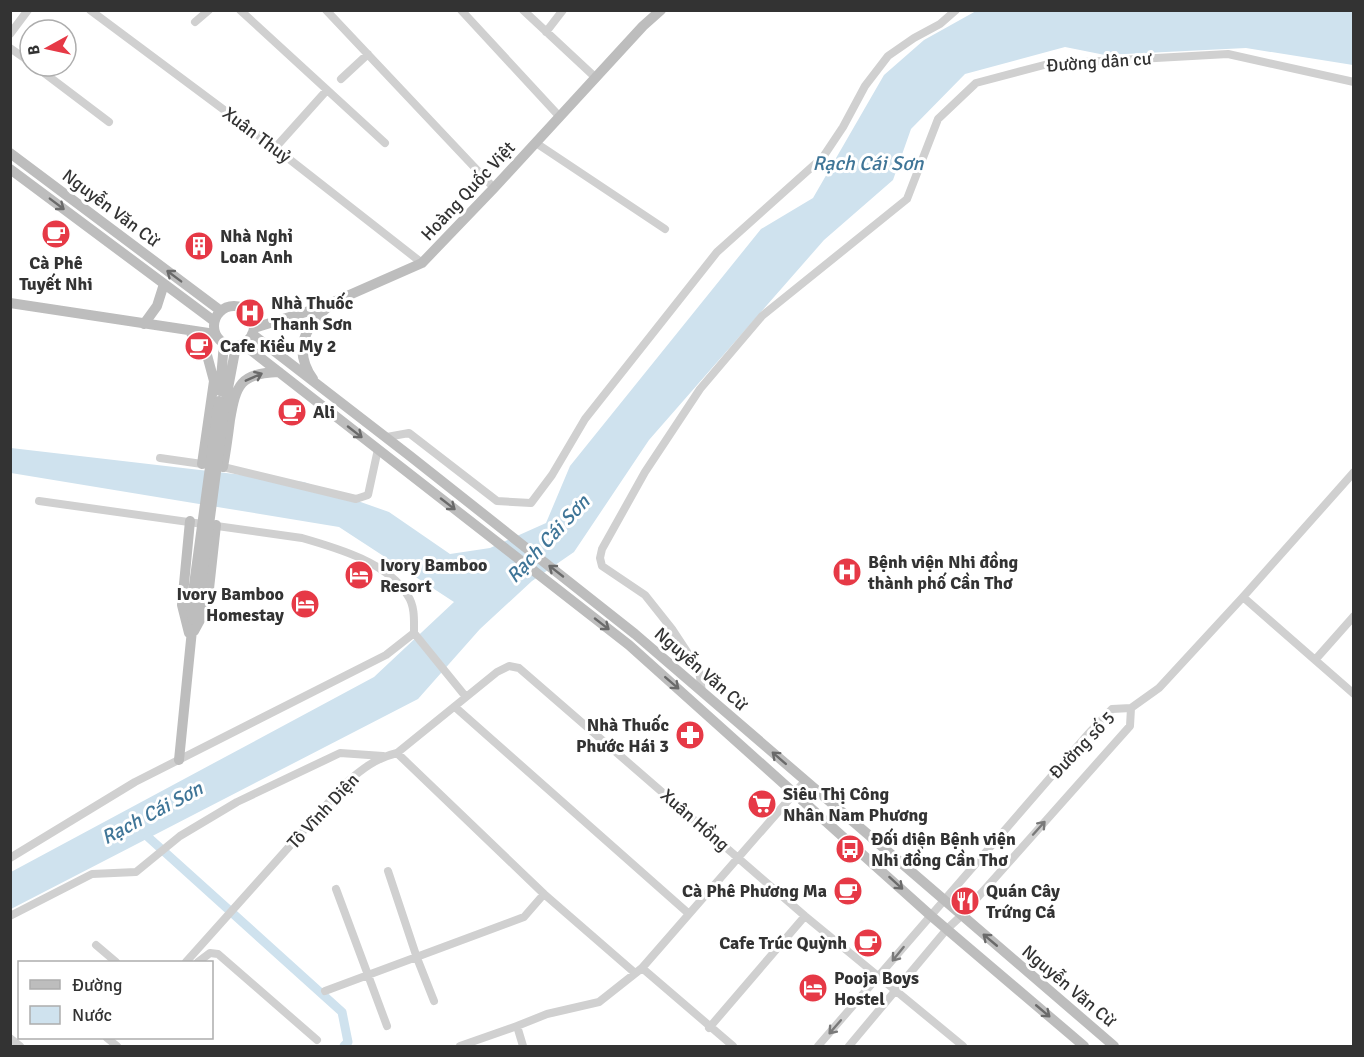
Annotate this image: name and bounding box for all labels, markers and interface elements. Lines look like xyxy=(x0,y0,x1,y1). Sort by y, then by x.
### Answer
north arrow xyxy=(18,18,78,78)
text: B xyxy=(24,44,45,56)
street label: Đường dân cư xyxy=(1046,47,1153,77)
street label: Xuân Thuỷ xyxy=(219,102,296,168)
street label: Hoàng Quốc Việt xyxy=(416,137,520,245)
water label: Rạch Cái Sơn xyxy=(812,151,925,176)
street label: Nguyễn Văn Cừ xyxy=(58,164,165,252)
one-way arrow xyxy=(49,198,65,210)
cafe icon: Cà Phê Tuyết Nhi xyxy=(40,218,72,250)
place label: Nhà Nghỉ Loan Anh xyxy=(220,225,293,268)
building icon: Nhà Nghỉ Loan Anh xyxy=(183,230,215,262)
place label: Cà Phê Tuyết Nhi xyxy=(19,252,93,295)
one-way arrow xyxy=(166,269,182,282)
place label: Nhà Thuốc Thanh Sơn xyxy=(271,292,354,335)
hospital icon: Nhà Thuốc Thanh Sơn xyxy=(234,297,266,329)
cafe icon: Cafe Kiều My 2 xyxy=(183,330,215,362)
place label: Cafe Kiều My 2 xyxy=(220,335,336,357)
one-way arrow xyxy=(245,371,263,382)
cafe icon: Ali xyxy=(276,396,308,428)
place label: Ali xyxy=(313,401,335,423)
one-way arrow xyxy=(347,425,363,438)
water label: Rạch Cái Sơn xyxy=(501,489,596,588)
one-way arrow xyxy=(440,498,456,511)
place label: Bệnh viện Nhi đồng thành phố Cần Thơ xyxy=(867,551,1019,594)
place label: Ivory Bamboo Resort xyxy=(380,554,487,597)
hospital icon: Bệnh viện Nhi đồng thành phố Cần Thơ xyxy=(831,556,863,588)
hotel icon: Ivory Bamboo Resort xyxy=(343,559,375,591)
one-way arrow xyxy=(548,565,564,578)
place label: Ivory Bamboo Homestay xyxy=(177,583,284,626)
hotel icon: Ivory Bamboo Homestay xyxy=(289,588,321,620)
one-way arrow xyxy=(593,618,609,630)
street label: Nguyễn Văn Cừ xyxy=(650,623,753,716)
one-way arrow xyxy=(664,676,679,690)
street label: Đường số 5 xyxy=(1044,707,1120,783)
place label: Nhà Thuốc Phước Hái 3 xyxy=(576,714,669,757)
pharmacy icon: Nhà Thuốc Phước Hái 3 xyxy=(674,719,706,751)
one-way arrow xyxy=(772,751,787,765)
street label: Tô Vĩnh Diện xyxy=(282,769,364,853)
water label: Rạch Cái Sơn xyxy=(97,775,208,850)
place label: Siêu Thị Công Nhân Nam Phương xyxy=(783,783,928,826)
street label: Xuân Hồng xyxy=(656,784,734,856)
supermarket icon: Siêu Thị Công Nhân Nam Phương xyxy=(746,788,778,820)
one-way arrow xyxy=(1032,821,1046,836)
place label: Đối diện Bệnh viện Nhi đồng Cần Thơ xyxy=(871,828,1016,871)
bus stop icon: Đối diện Bệnh viện Nhi đồng Cần Thơ xyxy=(834,833,866,865)
cafe icon: Cà Phê Phương Ma xyxy=(832,875,864,907)
one-way arrow xyxy=(888,876,903,890)
place label: Cà Phê Phương Ma xyxy=(682,880,827,902)
place label: Quán Cây Trứng Cá xyxy=(986,880,1060,923)
restaurant icon: Quán Cây Trứng Cá xyxy=(949,885,981,917)
cafe icon: Cafe Trúc Quỳnh xyxy=(852,927,884,959)
place label: Cafe Trúc Quỳnh xyxy=(719,932,847,954)
one-way arrow xyxy=(983,933,998,947)
street label: Nguyễn Văn Cừ xyxy=(1017,940,1121,1032)
one-way arrow xyxy=(891,946,905,961)
legend xyxy=(18,961,213,1039)
place label: Pooja Boys Hostel xyxy=(834,967,919,1010)
hotel icon: Pooja Boys Hostel xyxy=(797,972,829,1004)
text: Đường xyxy=(72,974,123,996)
text: Nước xyxy=(72,1004,112,1026)
one-way arrow xyxy=(1035,1004,1050,1018)
one-way arrow xyxy=(828,1019,842,1034)

